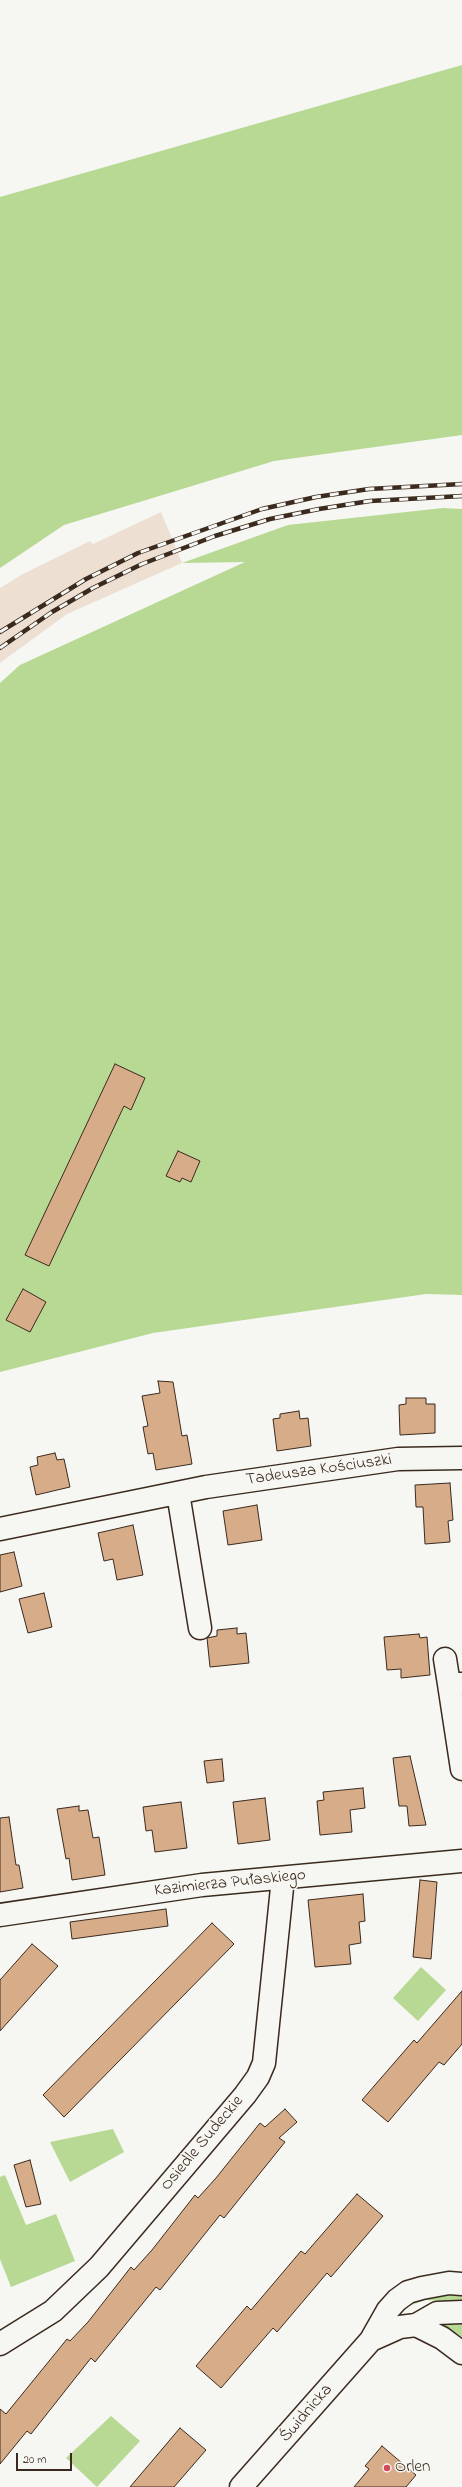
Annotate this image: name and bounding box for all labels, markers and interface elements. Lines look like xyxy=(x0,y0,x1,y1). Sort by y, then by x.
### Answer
street label: Tadeusza Kościuszki xyxy=(245,1451,393,1491)
street label: Kazimierza Pułaskiego xyxy=(153,1866,307,1902)
street label: Osiedle Sudeckie xyxy=(157,2092,249,2196)
street label: Świdnicka xyxy=(276,2381,338,2447)
scale bar xyxy=(18,2445,74,2471)
text: 20 m xyxy=(23,2451,46,2469)
place label: Orlen xyxy=(395,2458,430,2478)
marker: Orlen xyxy=(382,2463,392,2473)

